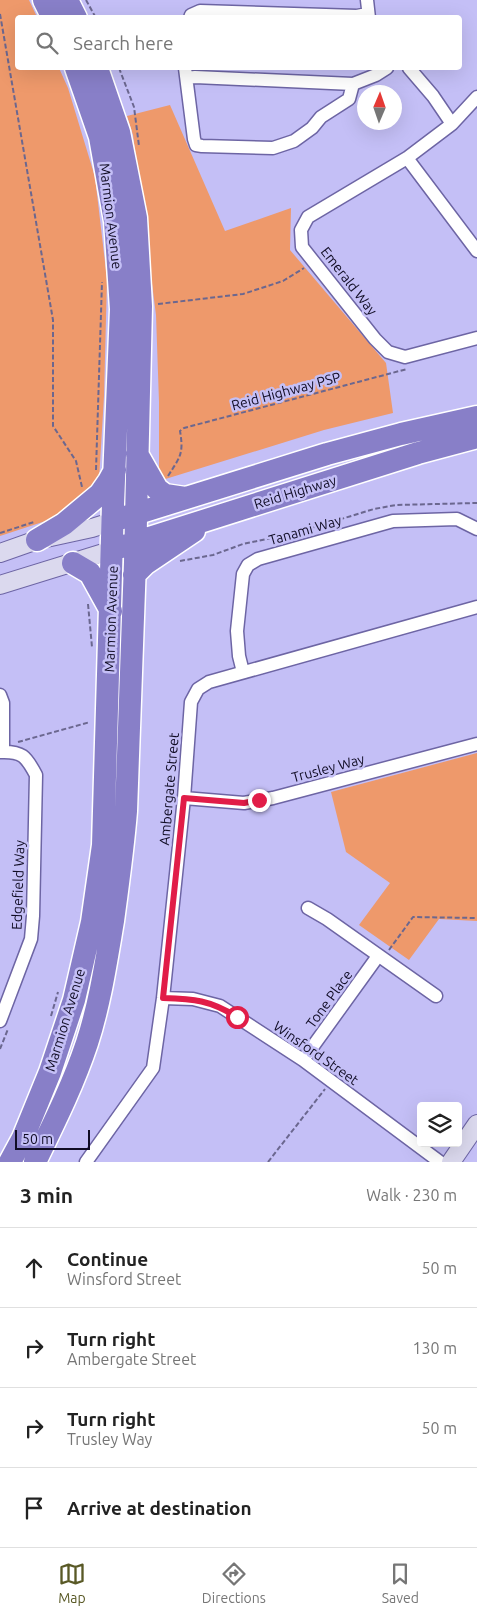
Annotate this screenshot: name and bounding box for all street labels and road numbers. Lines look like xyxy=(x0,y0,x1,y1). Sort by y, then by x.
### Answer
street label: Marmion Avenue xyxy=(97,162,125,270)
street label: Emerald Way xyxy=(318,244,381,318)
street label: Reid Highway PSP xyxy=(230,369,342,413)
street label: Reid Highway xyxy=(252,472,338,512)
street label: Tanami Way xyxy=(267,512,343,548)
street label: Marmion Avenue xyxy=(101,565,121,673)
street label: Ambergate Street xyxy=(156,731,182,846)
street label: Trusley Way xyxy=(290,751,366,785)
street label: Edgefield Way xyxy=(8,840,28,930)
street label: Marmion Avenue xyxy=(42,967,88,1073)
street label: Tone Place xyxy=(303,967,355,1031)
street label: Winsford Street xyxy=(270,1018,362,1089)

